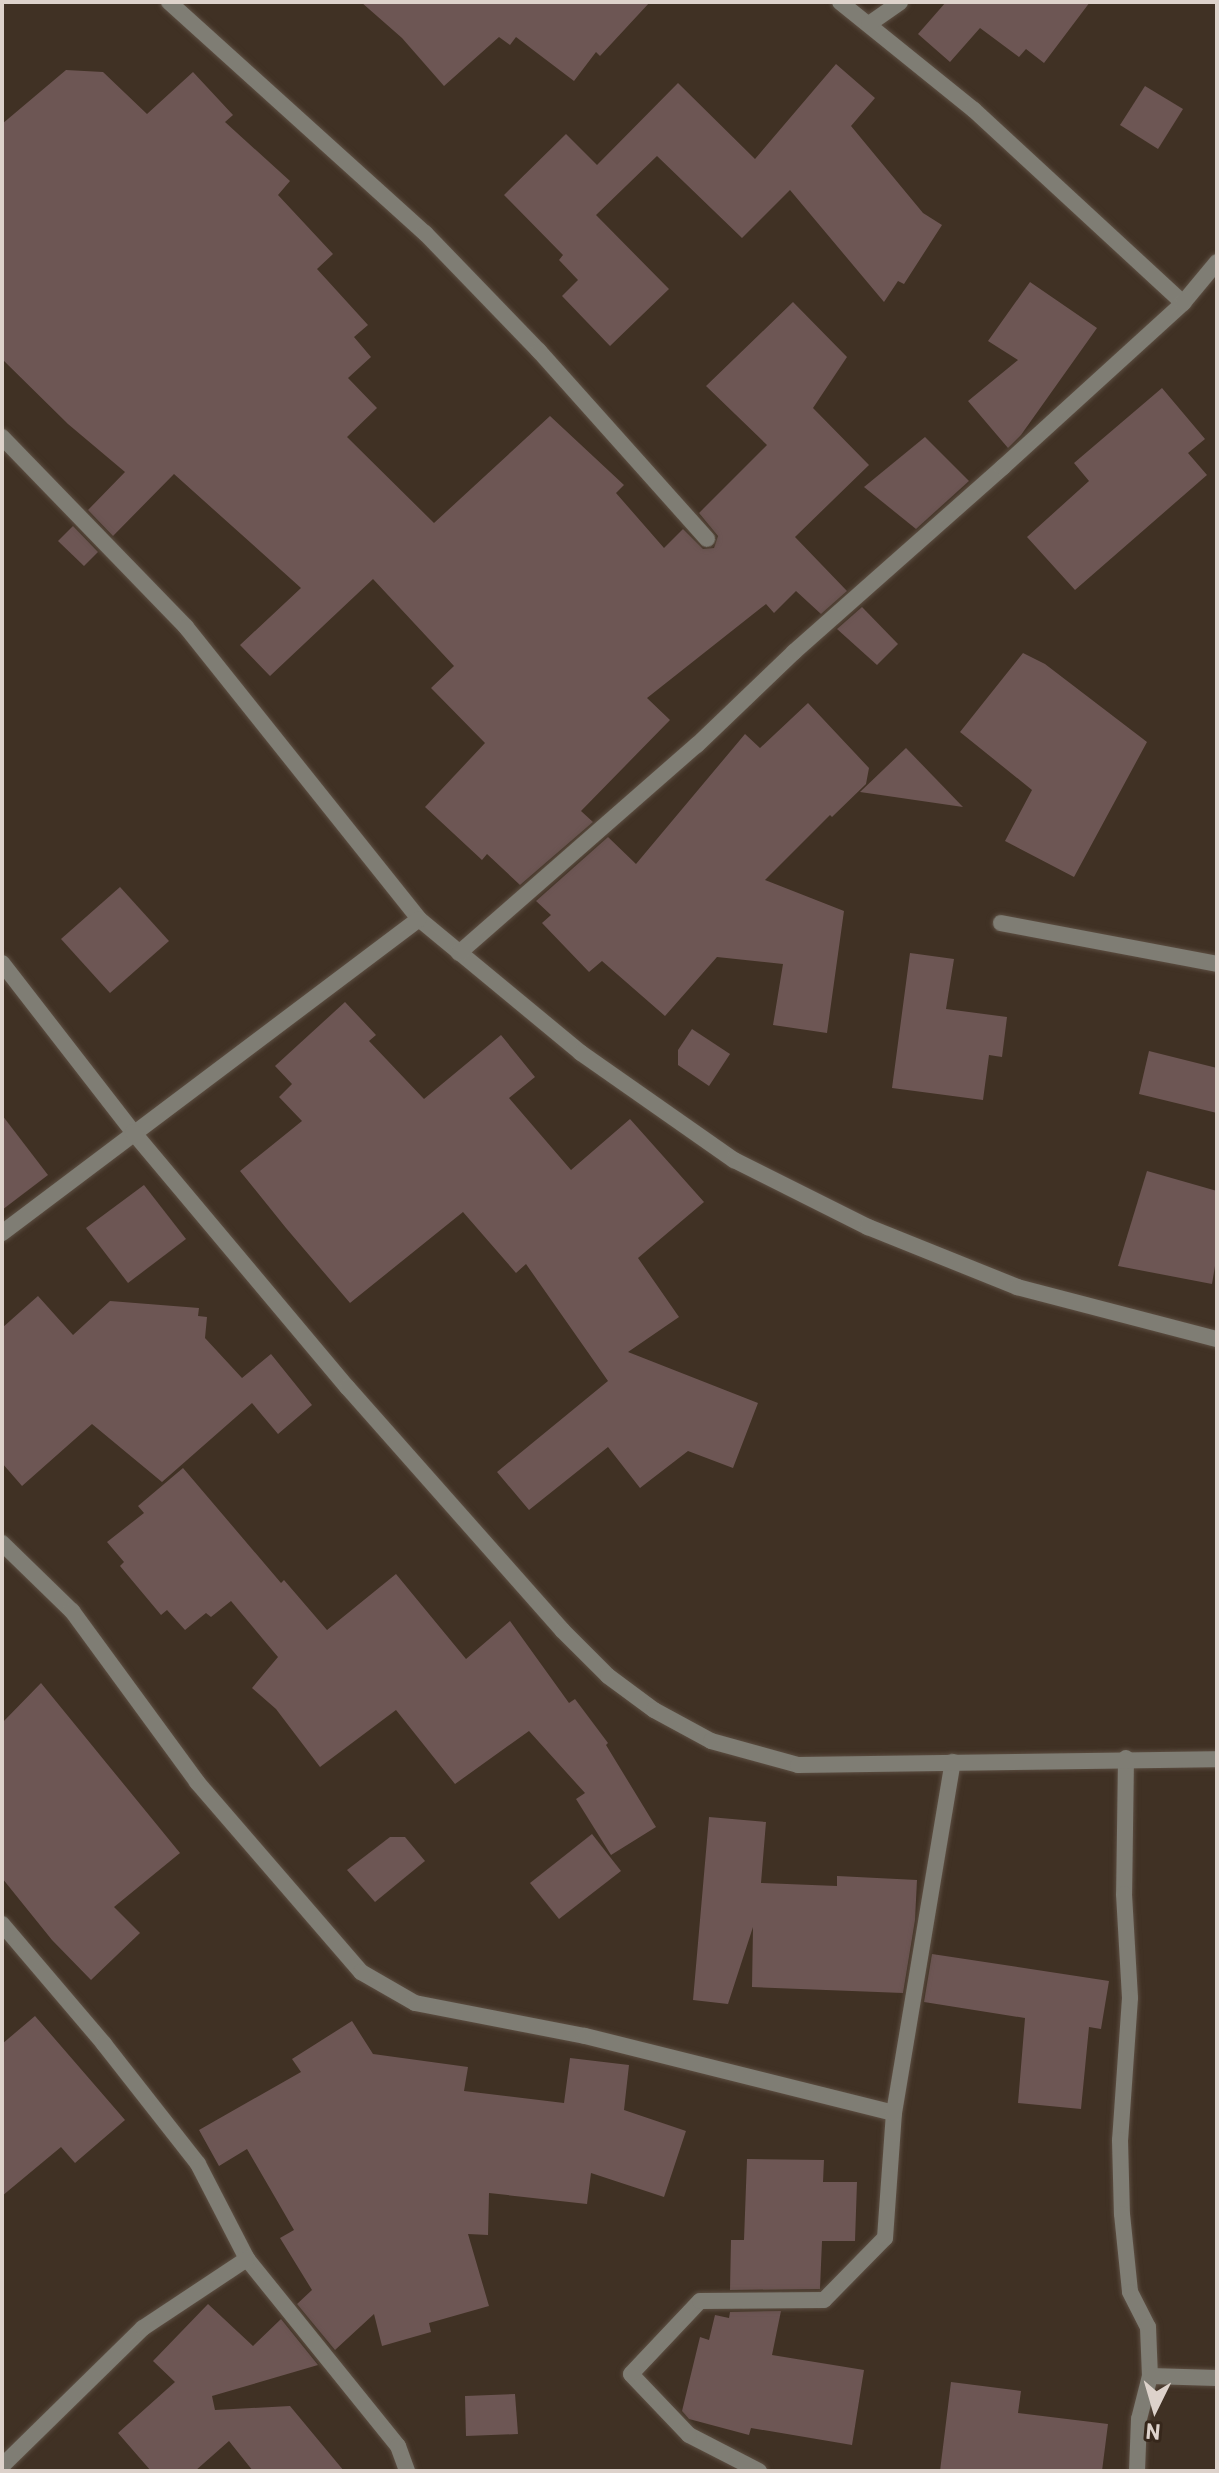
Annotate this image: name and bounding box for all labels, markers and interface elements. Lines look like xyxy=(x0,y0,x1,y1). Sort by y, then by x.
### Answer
north arrow xyxy=(1115,2369,1195,2449)
text: N xyxy=(1144,2419,1161,2446)

